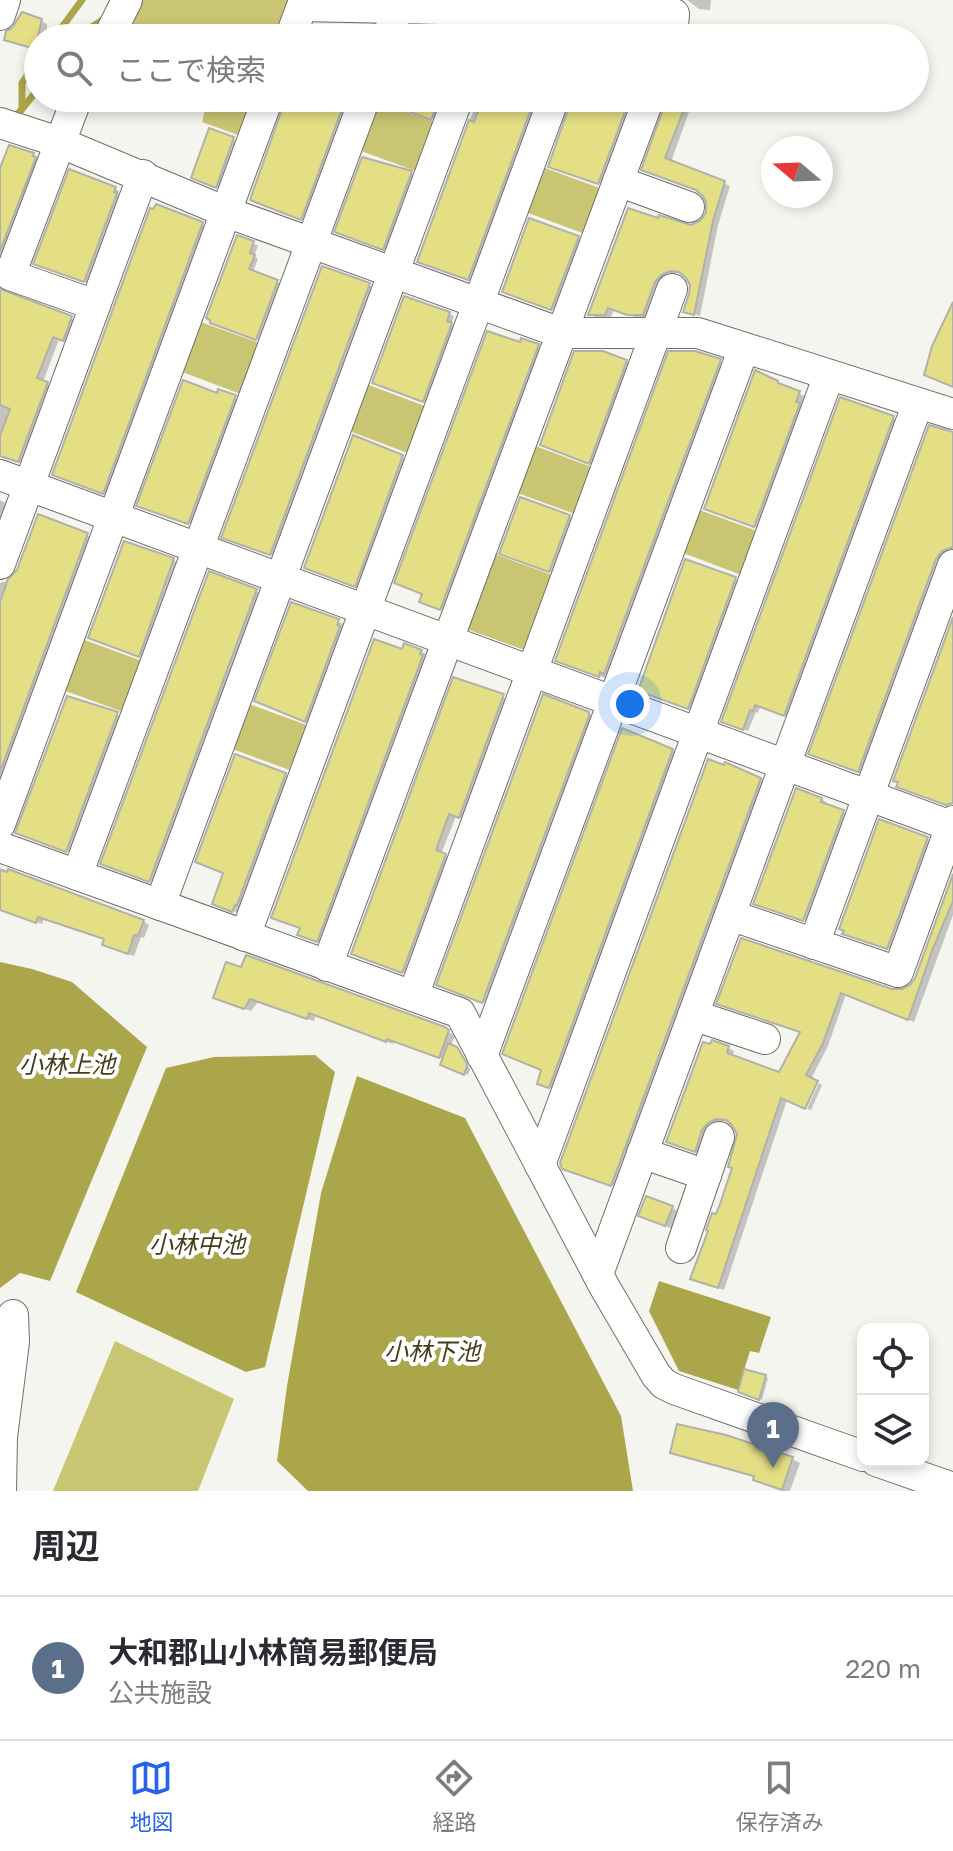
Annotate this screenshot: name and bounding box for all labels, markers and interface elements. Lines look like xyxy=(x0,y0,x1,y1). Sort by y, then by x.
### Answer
search box xyxy=(24,24,929,112)
icon: search xyxy=(52,46,96,90)
text: ここで検索 xyxy=(116,52,266,88)
north arrow xyxy=(761,136,833,208)
your location xyxy=(610,684,650,724)
water label: 小林上池 xyxy=(19,1049,117,1078)
water label: 小林中池 xyxy=(149,1229,247,1258)
map controls xyxy=(857,1323,929,1467)
button: locate xyxy=(857,1323,929,1395)
water label: 小林下池 xyxy=(384,1336,482,1365)
button: layers xyxy=(857,1395,929,1467)
pin: 1 xyxy=(747,1402,799,1468)
text: 周辺 xyxy=(32,1525,100,1565)
text: 大和郡山小林簡易郵便局 xyxy=(108,1634,438,1670)
text: 1 xyxy=(51,1653,65,1684)
text: 220 m xyxy=(845,1653,921,1684)
text: 公共施設 xyxy=(108,1677,212,1708)
tab: 地図 xyxy=(129,1756,174,1836)
tab: 経路 xyxy=(432,1756,477,1836)
tab: 保存済み xyxy=(735,1756,824,1836)

